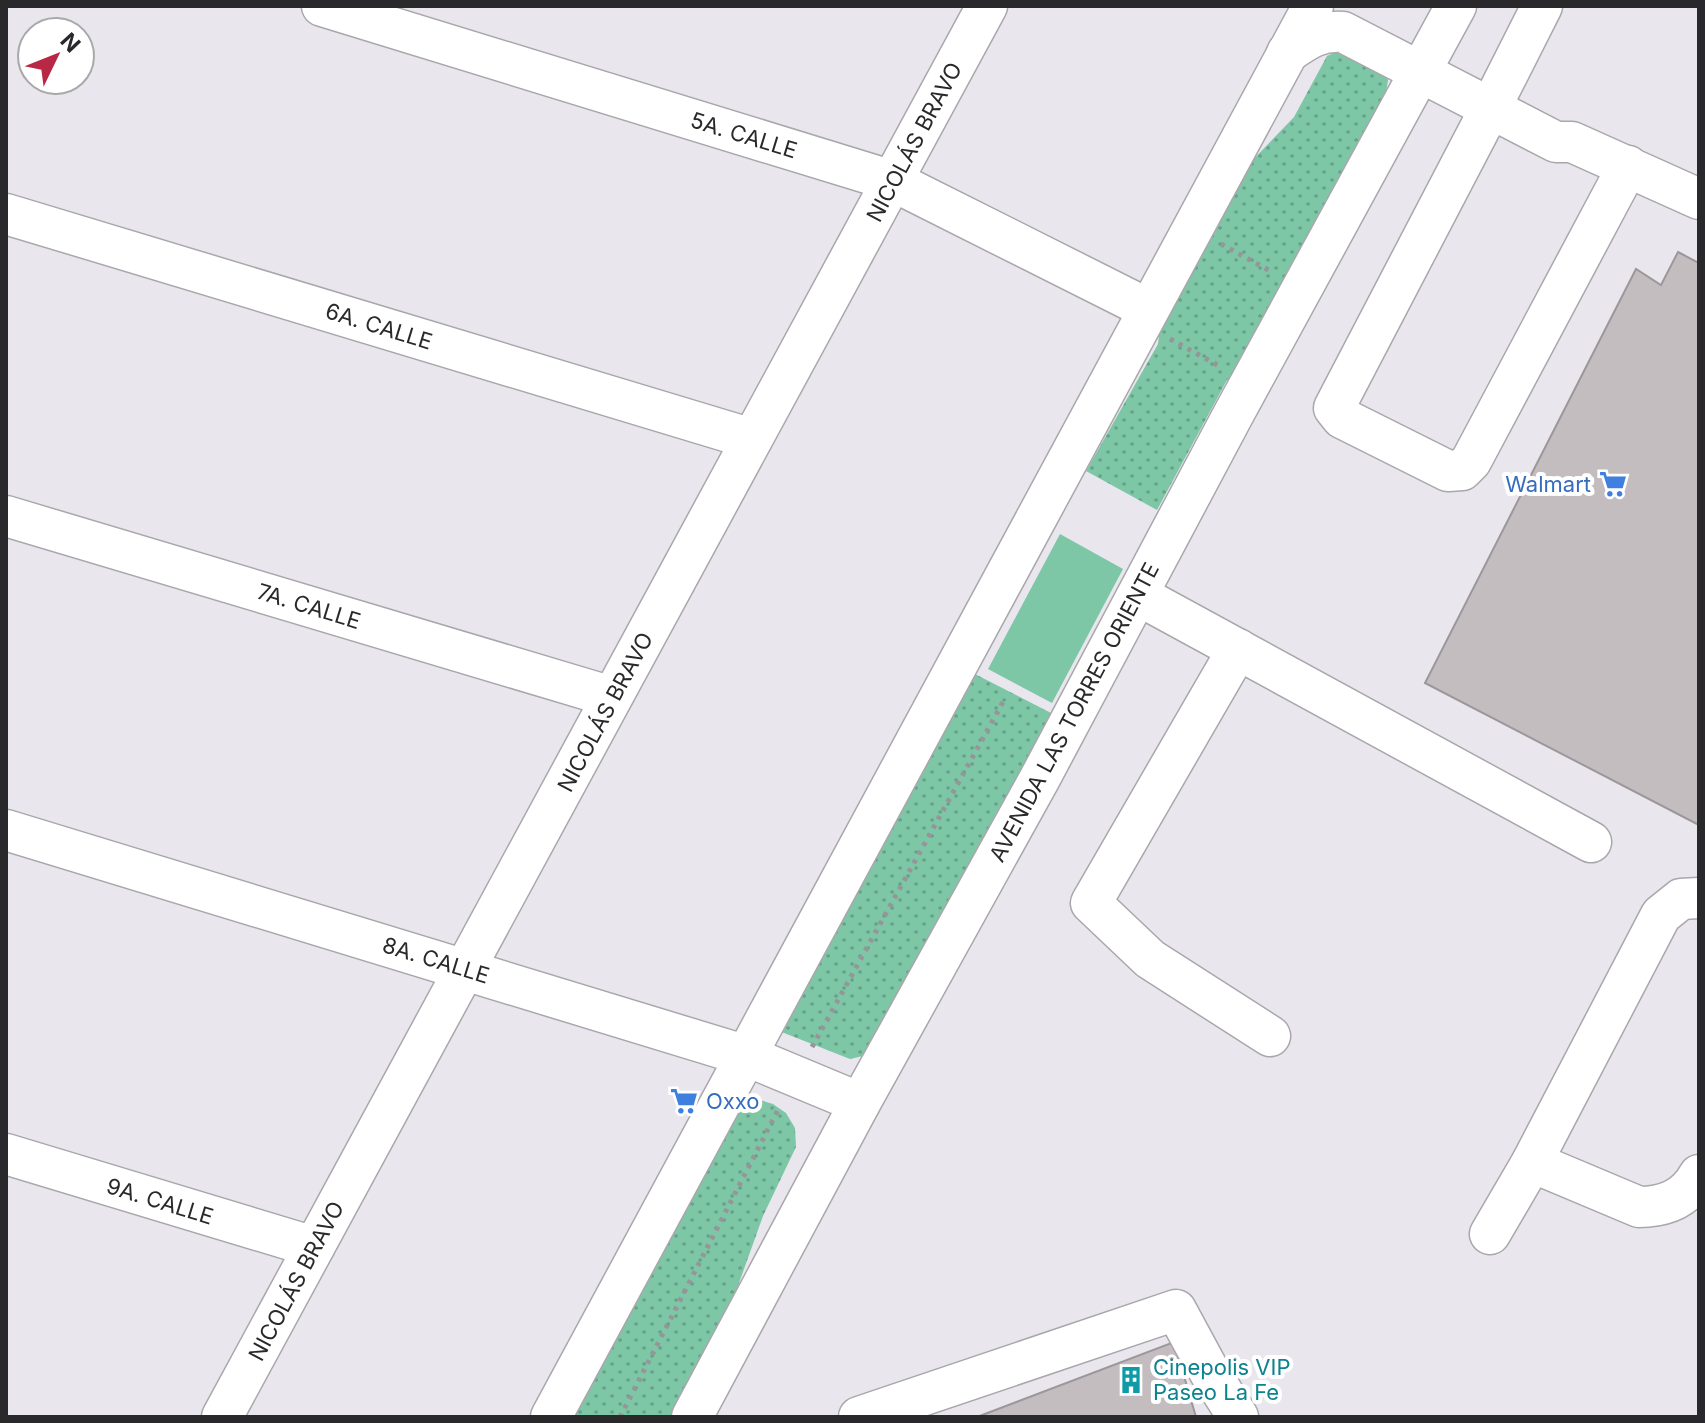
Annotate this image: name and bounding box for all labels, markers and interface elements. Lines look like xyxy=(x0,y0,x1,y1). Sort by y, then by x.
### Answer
north arrow xyxy=(16,16,96,96)
text: N xyxy=(55,27,86,57)
street label: NICOLÁS BRAVO xyxy=(861,58,967,226)
street label: 5A. CALLE xyxy=(688,106,800,164)
street label: 6A. CALLE xyxy=(322,297,436,355)
supermarket icon: Walmart xyxy=(1598,469,1628,499)
place label: Walmart xyxy=(1505,471,1591,497)
street label: AVENIDA LAS TORRES ORIENTE xyxy=(984,558,1164,866)
street label: 7A. CALLE xyxy=(254,578,364,634)
street label: NICOLÁS BRAVO xyxy=(552,628,658,796)
street label: 8A. CALLE xyxy=(379,931,493,989)
supermarket icon: Oxxo xyxy=(669,1086,699,1116)
place label: Oxxo xyxy=(706,1088,760,1114)
street label: 9A. CALLE xyxy=(103,1172,217,1230)
street label: NICOLÁS BRAVO xyxy=(243,1197,349,1365)
place label: Cinepolis VIP Paseo La Fe xyxy=(1153,1354,1290,1405)
building icon: Cinepolis VIP Paseo La Fe xyxy=(1116,1365,1146,1395)

